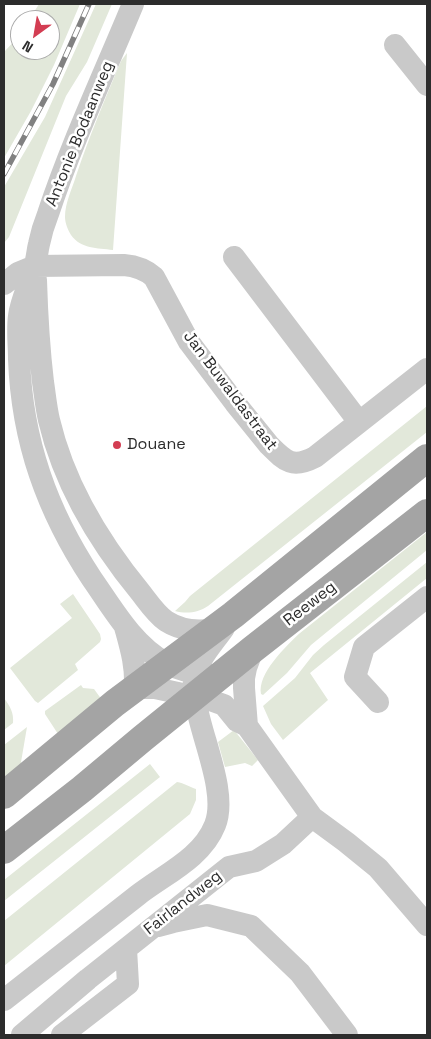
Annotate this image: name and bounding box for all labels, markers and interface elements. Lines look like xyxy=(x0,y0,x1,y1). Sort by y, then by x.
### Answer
north arrow xyxy=(10,10,60,60)
text: N xyxy=(19,37,36,57)
street label: Antonie Bodaanweg xyxy=(42,58,118,210)
street label: Jan Buwaldastraat xyxy=(179,328,281,454)
place label: Douane xyxy=(127,435,186,455)
marker: Douane xyxy=(111,439,123,451)
street label: Reeweg xyxy=(280,578,340,630)
street label: Fairlandweg xyxy=(140,867,226,939)

